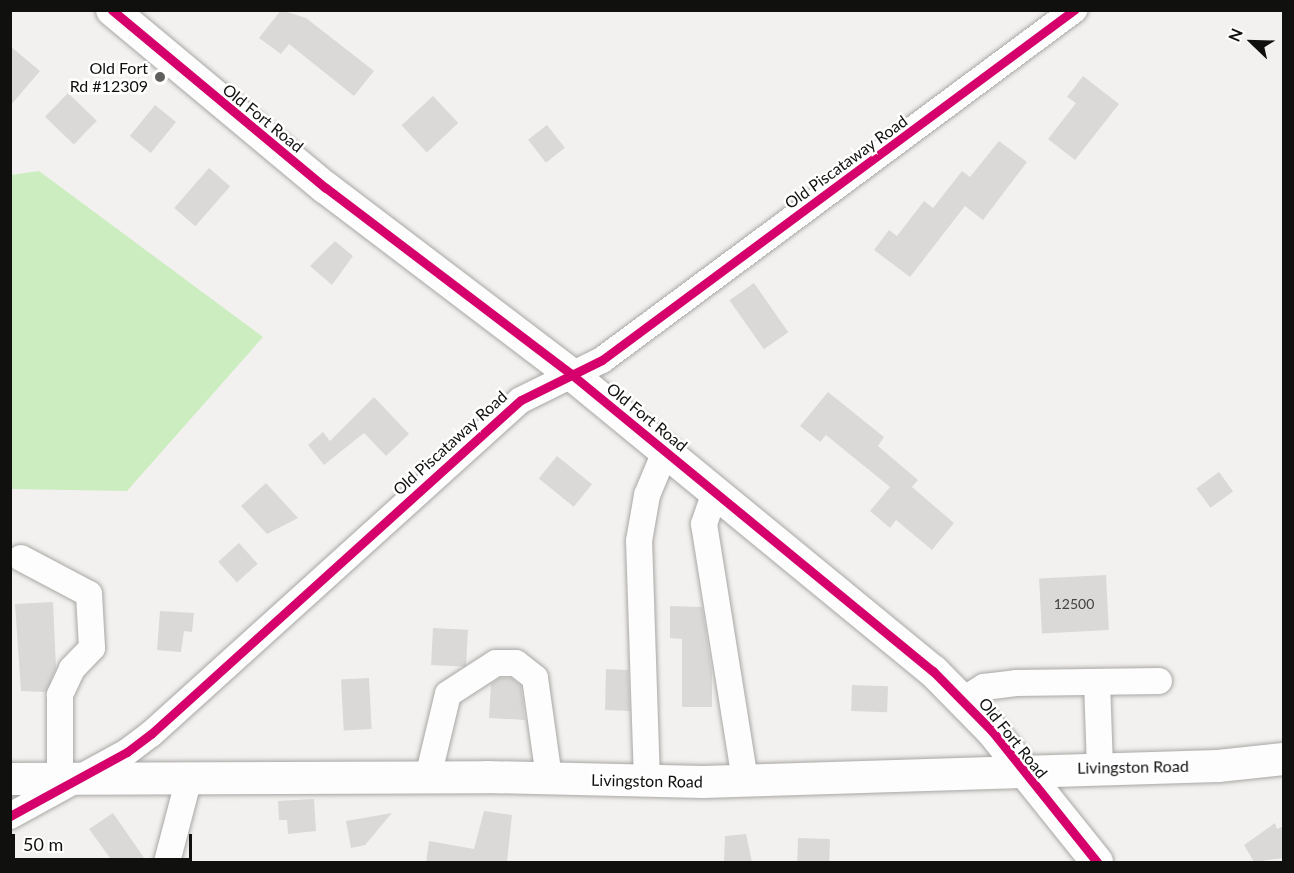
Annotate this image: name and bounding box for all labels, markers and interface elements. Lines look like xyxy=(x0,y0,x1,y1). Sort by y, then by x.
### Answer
north arrow xyxy=(1222,12,1282,72)
text: N xyxy=(1224,25,1246,44)
place label: Old Fort Rd #12309 xyxy=(70,58,148,96)
marker: Old Fort Rd #12309 xyxy=(153,70,167,84)
street label: Old Fort Road xyxy=(219,80,307,156)
street label: Old Piscataway Road xyxy=(781,111,911,213)
street label: Old Fort Road xyxy=(603,379,691,455)
street label: Old Piscataway Road xyxy=(389,387,511,499)
house number: 12500 xyxy=(1054,596,1094,612)
street label: Old Fort Road xyxy=(975,694,1051,782)
street label: Livingston Road xyxy=(1077,756,1189,778)
street label: Livingston Road xyxy=(591,770,703,792)
scale bar xyxy=(15,822,195,860)
text: 50 m xyxy=(23,833,63,855)

